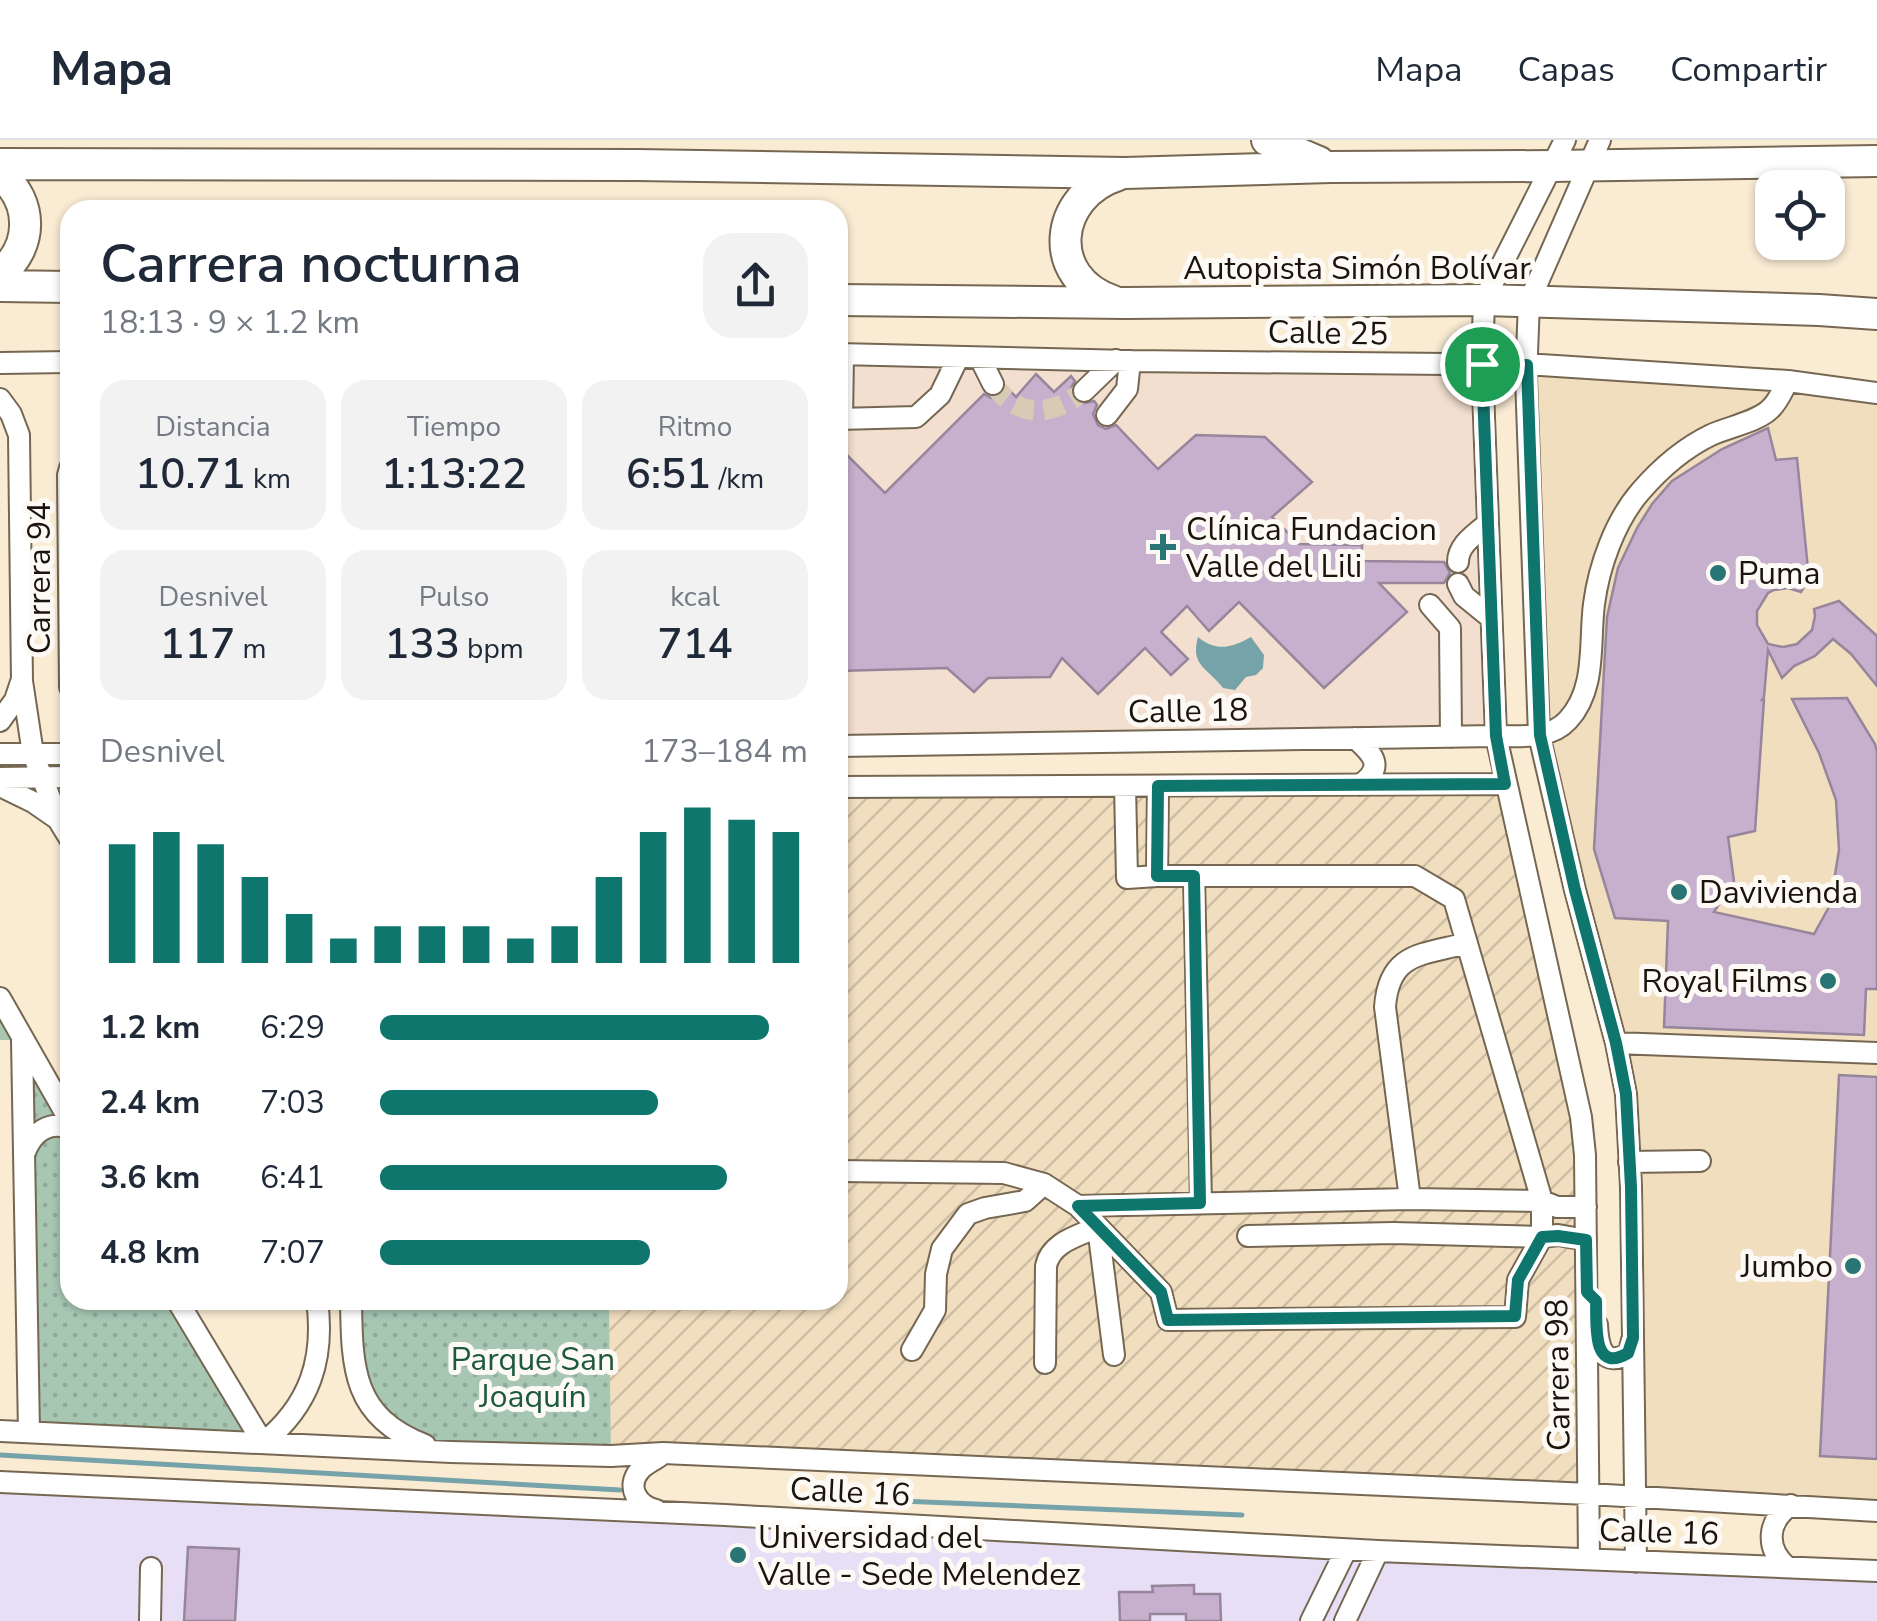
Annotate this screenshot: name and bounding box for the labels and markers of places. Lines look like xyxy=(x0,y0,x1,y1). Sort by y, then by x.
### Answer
pin xyxy=(1440,322,1525,407)
place label: Clínica Fundacion Valle del Lili xyxy=(1185,508,1437,588)
marker: Clínica Fundacion Valle del Lili xyxy=(1150,534,1176,560)
place label: Puma xyxy=(1738,552,1820,595)
marker: Puma xyxy=(1707,562,1729,584)
place label: Davivienda xyxy=(1699,871,1858,914)
marker: Davivienda xyxy=(1668,881,1690,903)
place label: Royal Films xyxy=(1641,960,1808,1003)
marker: Royal Films xyxy=(1817,970,1839,992)
place label: Jumbo xyxy=(1740,1245,1833,1288)
marker: Jumbo xyxy=(1842,1255,1864,1277)
place label: Universidad del Valle - Sede Melendez xyxy=(757,1516,1081,1596)
marker: Universidad del Valle - Sede Melendez xyxy=(727,1544,749,1566)

